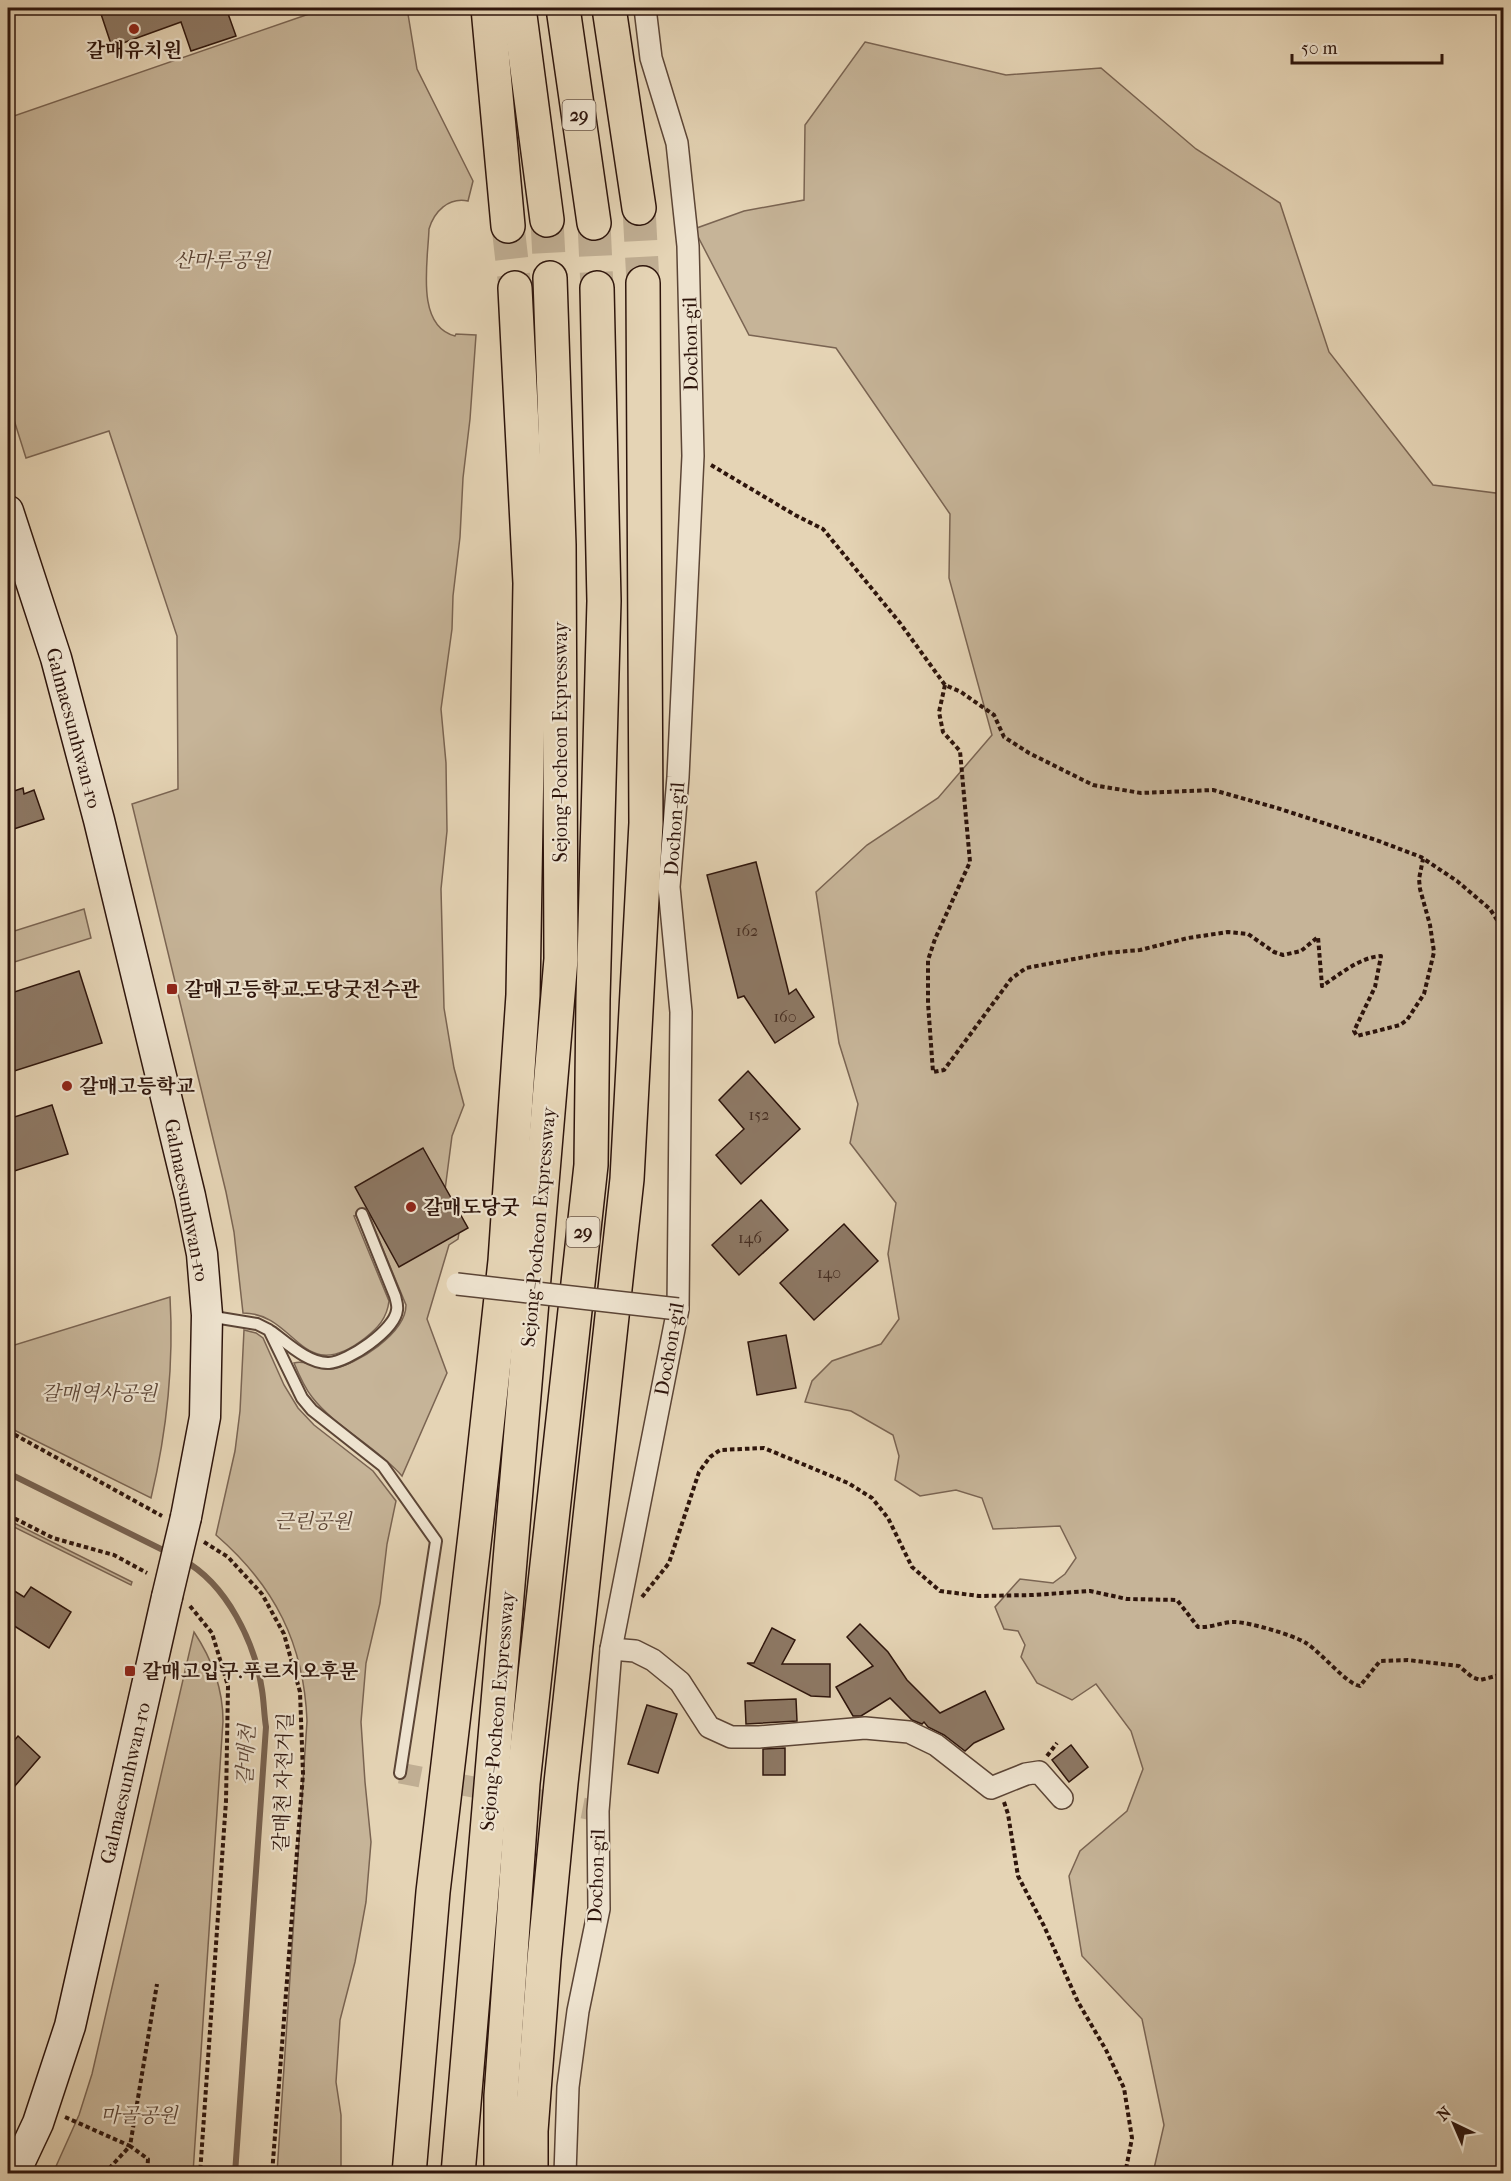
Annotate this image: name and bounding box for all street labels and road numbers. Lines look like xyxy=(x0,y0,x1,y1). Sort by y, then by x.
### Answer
road number: 29 xyxy=(562,100,596,130)
street label: Dochon-gil xyxy=(678,296,703,391)
street label: Sejong-Pocheon Expressway xyxy=(549,620,572,862)
street label: Galmaesunhwan-ro xyxy=(41,645,106,811)
street label: Dochon-gil xyxy=(660,781,689,877)
street label: Sejong-Pocheon Expressway xyxy=(517,1105,561,1348)
street label: Galmaesunhwan-ro xyxy=(159,1117,214,1283)
road number: 29 xyxy=(566,1217,600,1247)
street label: Dochon-gil xyxy=(650,1300,689,1398)
street label: Sejong-Pocheon Expressway xyxy=(476,1589,520,1832)
street label: Galmaesunhwan-ro xyxy=(96,1700,155,1866)
street label: 갈매천 자전거길 xyxy=(270,1712,297,1852)
street label: Dochon-gil xyxy=(583,1828,610,1924)

